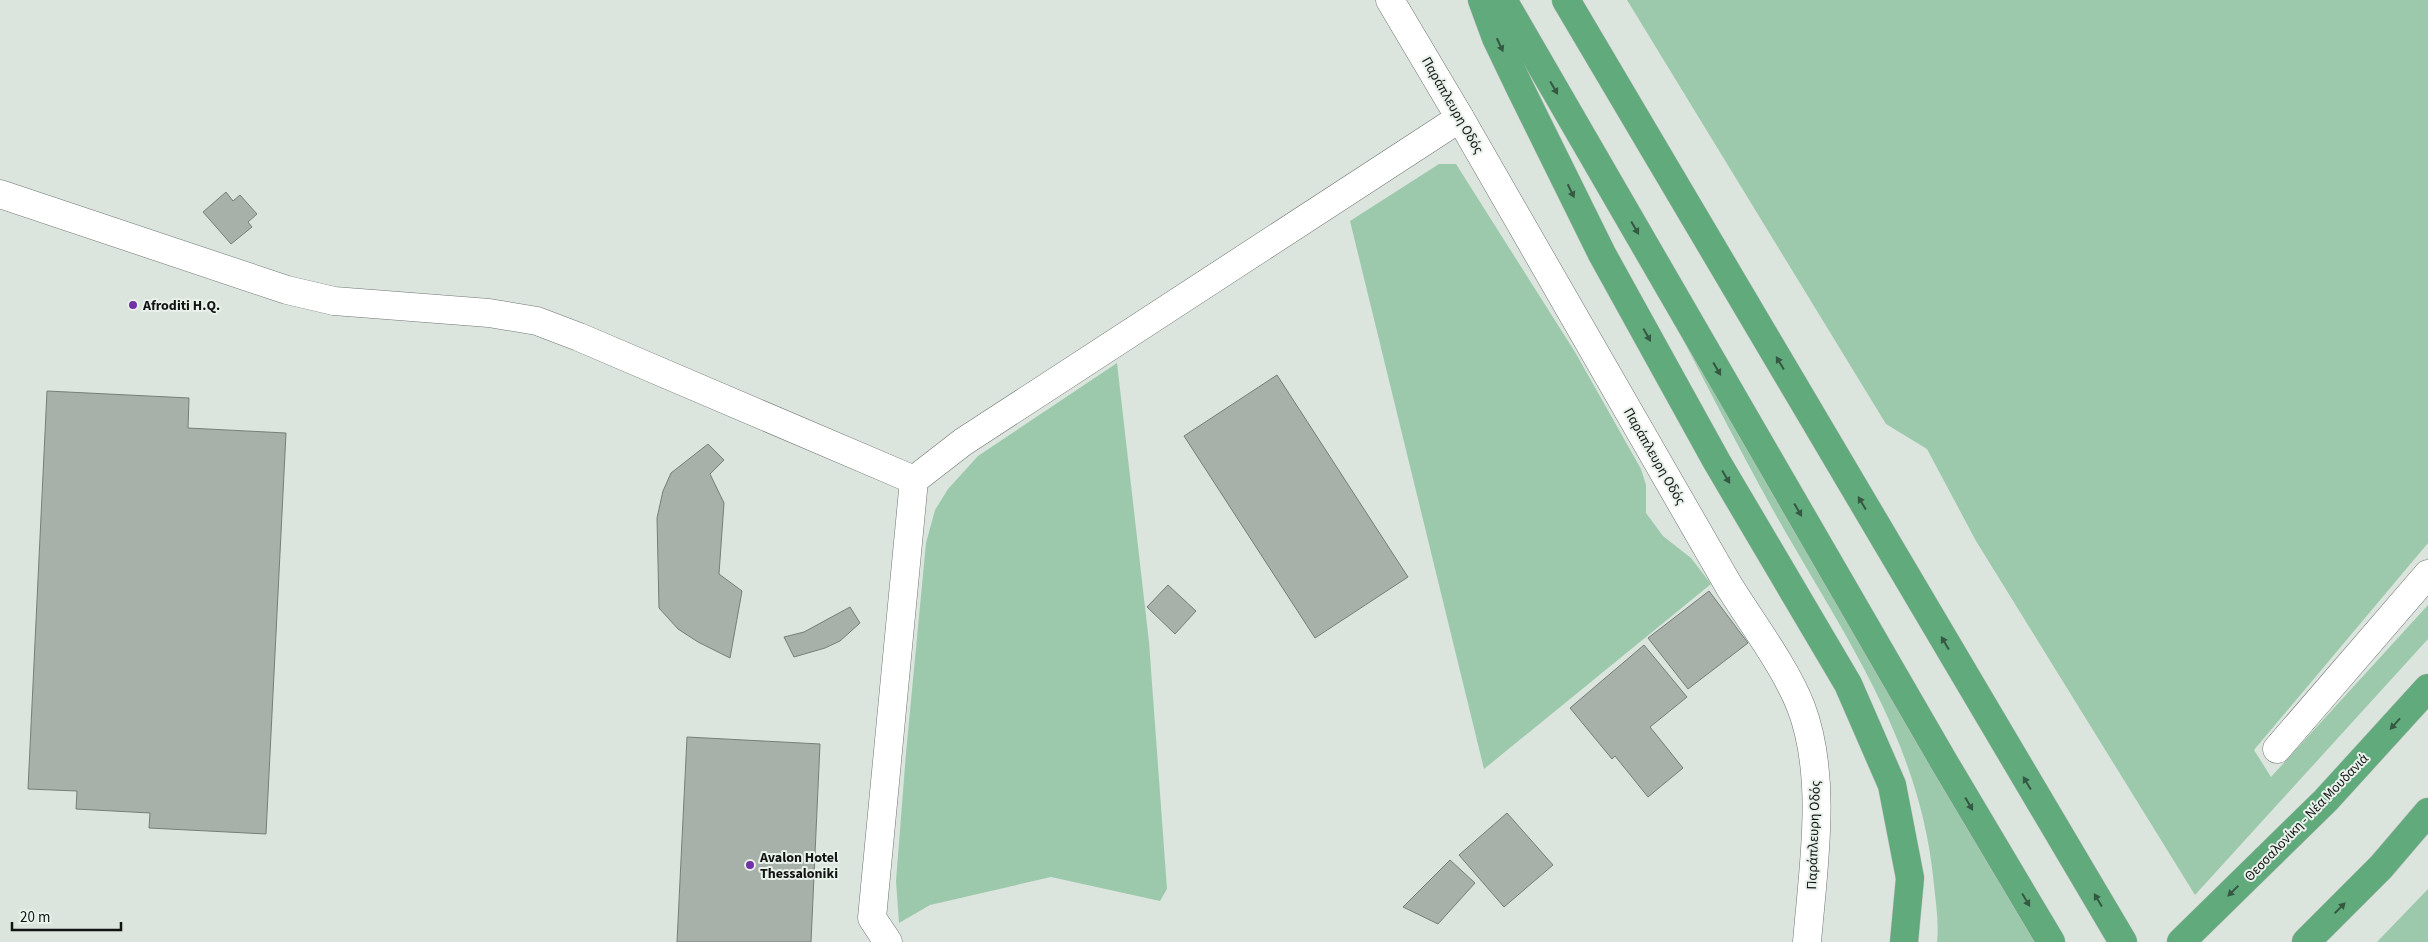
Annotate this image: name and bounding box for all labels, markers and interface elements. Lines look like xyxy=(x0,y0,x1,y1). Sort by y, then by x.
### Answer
one-way arrow xyxy=(1496,38,1504,52)
street label: Παράπλευρη Οδός xyxy=(1416,53,1488,158)
one-way arrow xyxy=(1549,81,1558,94)
one-way arrow xyxy=(1567,184,1575,198)
one-way arrow xyxy=(1631,222,1640,235)
place label: Afroditi H.Q. xyxy=(142,296,220,316)
marker: Afroditi H.Q. xyxy=(127,299,139,311)
one-way arrow xyxy=(1643,328,1651,342)
one-way arrow xyxy=(1776,356,1784,370)
one-way arrow xyxy=(1712,362,1721,375)
street label: Παράπλευρη Οδός xyxy=(1618,404,1690,509)
one-way arrow xyxy=(1721,471,1730,484)
one-way arrow xyxy=(1858,496,1867,510)
one-way arrow xyxy=(1794,502,1802,517)
one-way arrow xyxy=(1941,636,1949,650)
one-way arrow xyxy=(2389,717,2401,729)
street label: Θεσσαλονίκη - Νέα Μουδανιά xyxy=(2240,749,2373,886)
one-way arrow xyxy=(2023,776,2032,790)
street label: Παράπλευρη Οδός xyxy=(1802,780,1826,890)
one-way arrow xyxy=(1964,797,1973,810)
place label: Avalon Hotel Thessaloniki xyxy=(759,848,838,884)
marker: Avalon Hotel Thessaloniki xyxy=(744,859,756,871)
one-way arrow xyxy=(2228,884,2240,896)
one-way arrow xyxy=(2021,893,2030,906)
one-way arrow xyxy=(2093,894,2102,907)
scale bar xyxy=(12,900,121,932)
one-way arrow xyxy=(2334,902,2346,914)
text: 20 m xyxy=(20,907,50,928)

